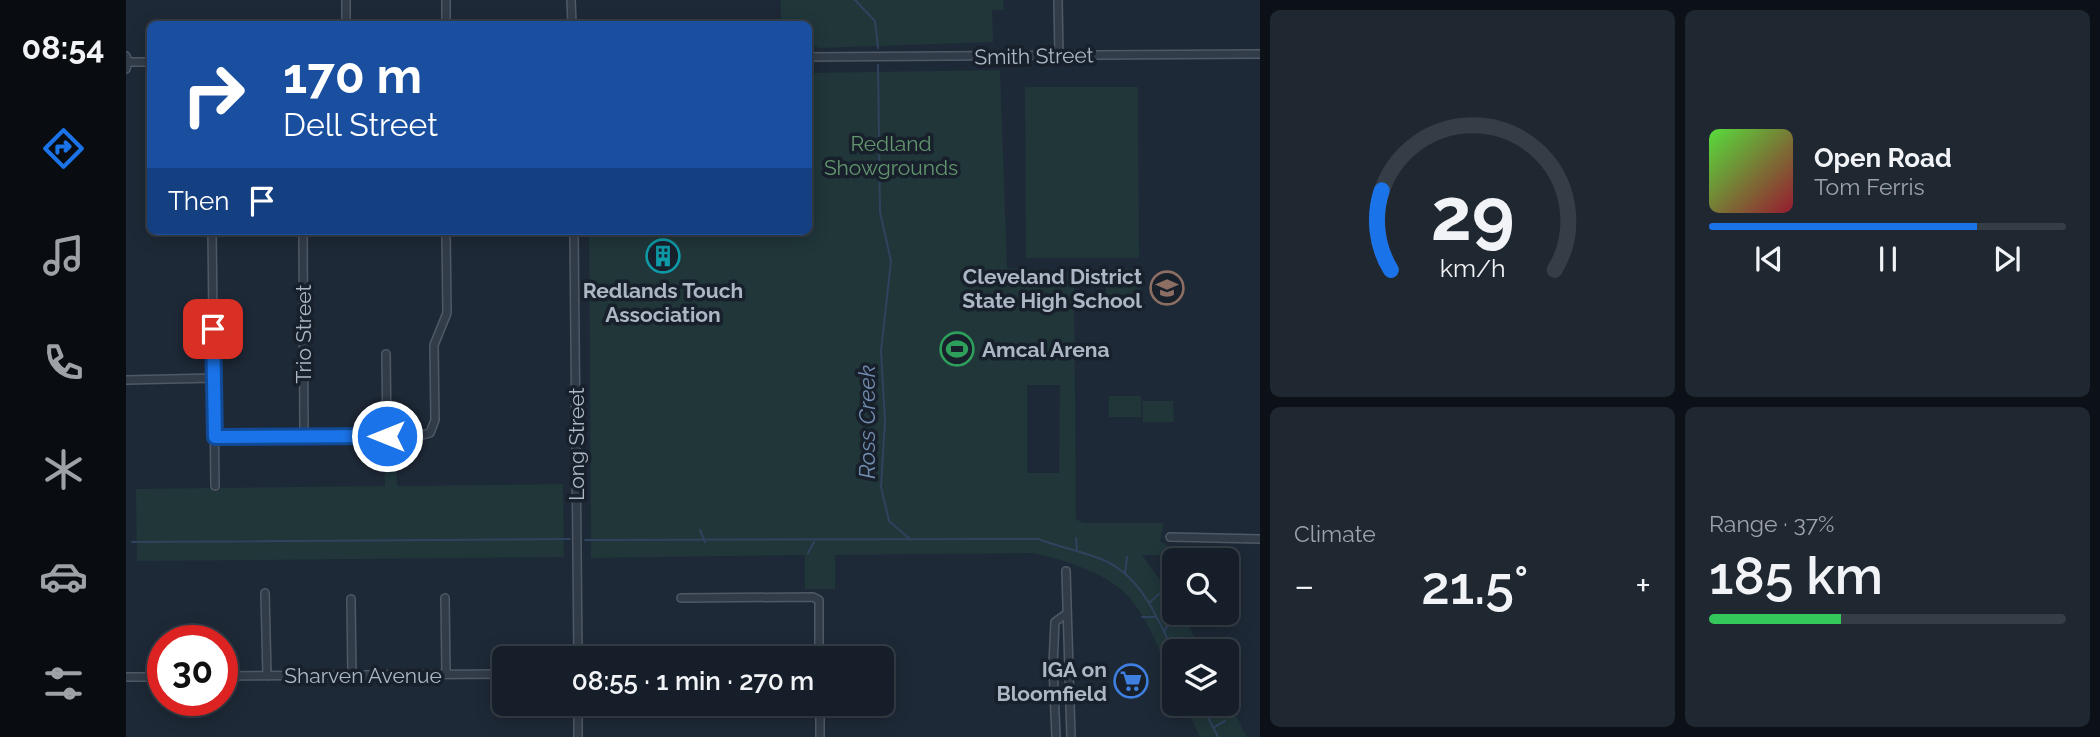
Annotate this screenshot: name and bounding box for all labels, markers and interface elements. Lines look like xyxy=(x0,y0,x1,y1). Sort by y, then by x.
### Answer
text: 08:54 xyxy=(22,29,104,66)
street label: Smith Street xyxy=(974,42,1094,70)
text: 170 m xyxy=(283,47,422,104)
icon: right xyxy=(168,49,259,140)
text: Dell Street xyxy=(283,106,438,143)
icon: directions xyxy=(39,124,88,173)
park label: Redland Showgrounds xyxy=(824,131,958,180)
text: Open Road xyxy=(1814,143,1952,173)
text: 29 xyxy=(1431,172,1514,257)
text: Tom Ferris xyxy=(1814,173,1925,200)
icon: arrive xyxy=(243,182,281,220)
text: Then xyxy=(168,186,229,216)
icon: music xyxy=(39,231,88,280)
building icon: Redlands Touch Association xyxy=(644,237,682,275)
icon: previous xyxy=(1750,240,1788,278)
icon: pause xyxy=(1869,240,1907,278)
icon: next xyxy=(1988,240,2026,278)
text: km/h xyxy=(1440,253,1505,283)
place label: Cleveland District State High School xyxy=(962,264,1142,313)
school or university icon: Cleveland District State High School xyxy=(1148,269,1186,307)
place label: Redlands Touch Association xyxy=(583,278,743,327)
street label: Trio Street xyxy=(291,285,316,383)
pin xyxy=(183,299,243,359)
icon: arrive xyxy=(194,310,232,348)
sports icon: Amcal Arena xyxy=(938,330,976,368)
place label: Amcal Arena xyxy=(982,337,1109,362)
icon: phone xyxy=(39,338,88,387)
water label: Ross Creek xyxy=(853,365,880,479)
street label: Long Street xyxy=(564,387,589,501)
position arrow xyxy=(350,399,424,473)
icon: climate xyxy=(39,445,88,494)
text: Range · 37% xyxy=(1709,510,1834,537)
text: Climate xyxy=(1294,520,1376,547)
text: 185 km xyxy=(1709,545,1883,606)
map controls xyxy=(1162,548,1239,716)
button: search xyxy=(1162,548,1239,625)
icon: car xyxy=(39,552,88,601)
text: 21.5° xyxy=(1421,555,1528,616)
text: − xyxy=(1294,563,1314,608)
text: + xyxy=(1635,563,1651,608)
speed limit sign: 30 xyxy=(147,625,238,716)
button: layers xyxy=(1162,639,1239,716)
place label: IGA on Bloomfield xyxy=(996,657,1107,706)
icon: filters xyxy=(39,659,88,708)
supermarket icon: IGA on Bloomfield xyxy=(1112,662,1150,700)
street label: Sharven Avenue xyxy=(284,663,442,688)
text: 08:55 · 1 min · 270 m xyxy=(572,666,814,696)

